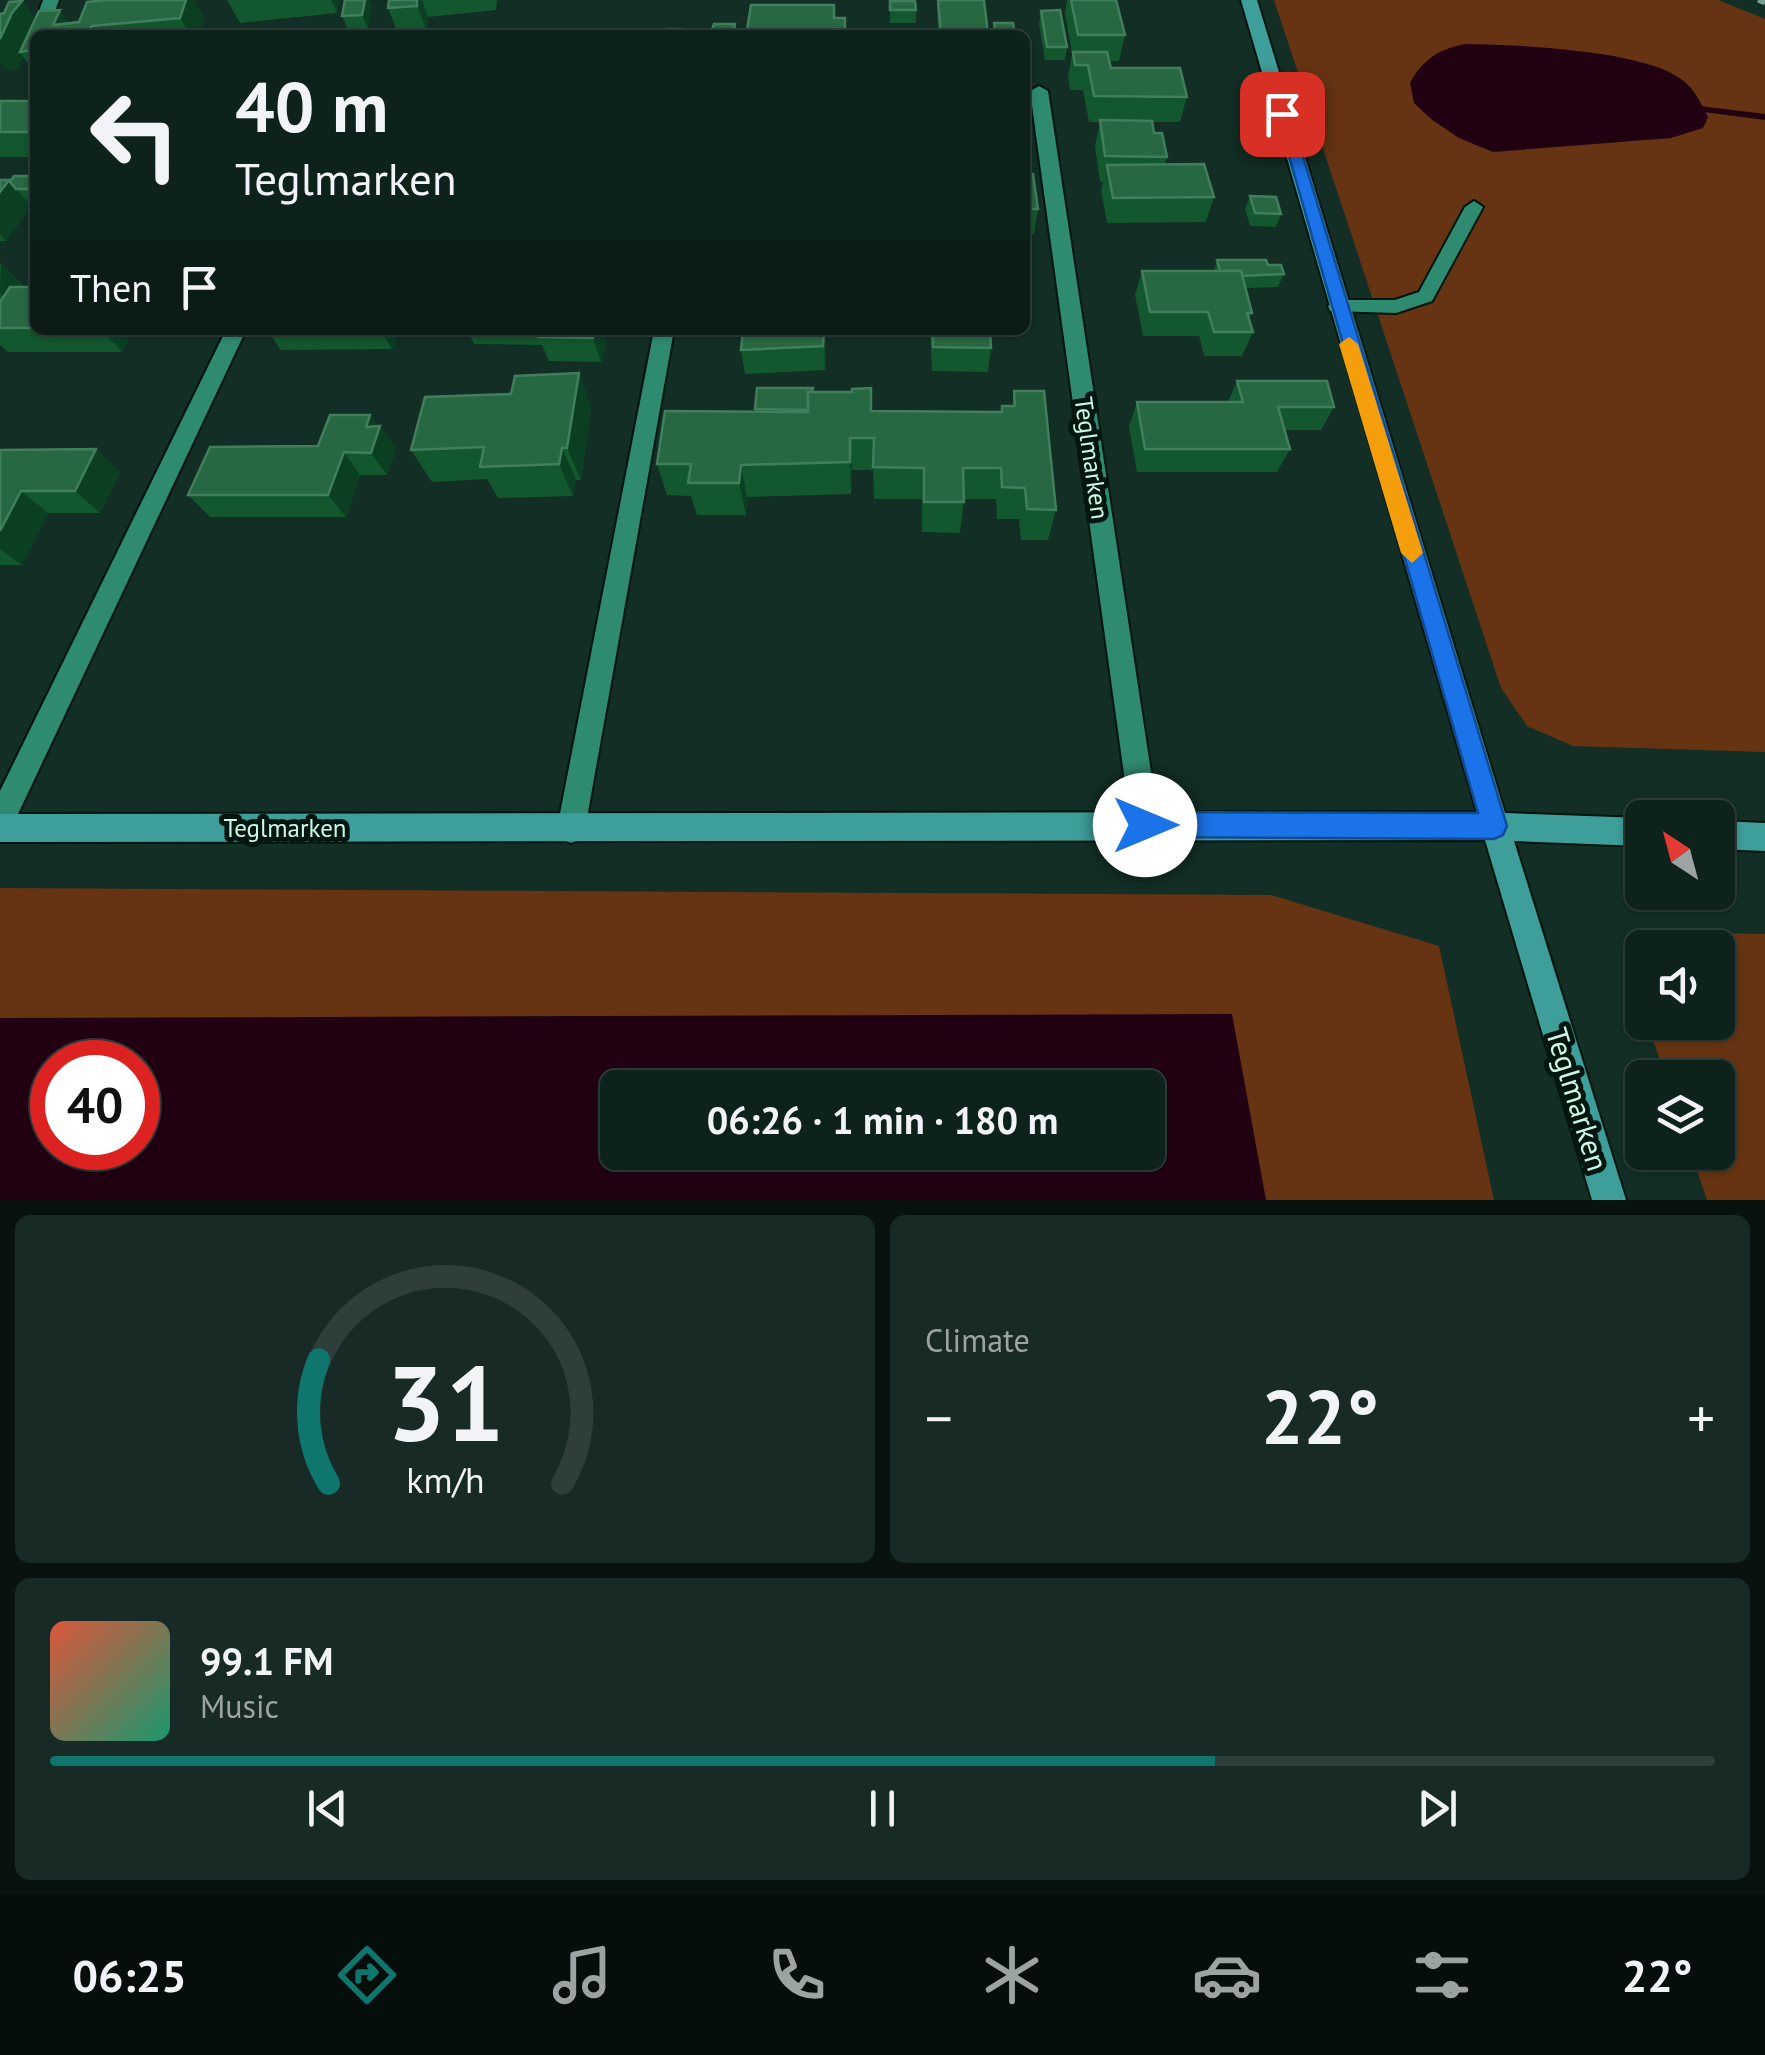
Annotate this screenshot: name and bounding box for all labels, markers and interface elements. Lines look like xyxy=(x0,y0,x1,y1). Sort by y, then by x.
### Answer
text: 40 m xyxy=(235,61,388,151)
icon: left xyxy=(70,70,200,200)
pin xyxy=(1240,72,1325,157)
icon: arrive xyxy=(1255,87,1310,142)
text: Teglmarken xyxy=(235,149,457,207)
icon: arrive xyxy=(172,260,227,315)
text: Then xyxy=(70,263,152,312)
street label: Teglmarken xyxy=(1068,395,1116,521)
position arrow xyxy=(1093,773,1197,877)
north arrow xyxy=(1625,800,1735,910)
map controls xyxy=(1625,800,1735,1170)
street label: Teglmarken xyxy=(223,812,347,844)
button: sound xyxy=(1625,930,1735,1040)
street label: Teglmarken xyxy=(1538,1023,1618,1175)
speed limit sign: 40 xyxy=(30,1040,160,1170)
button: layers xyxy=(1625,1060,1735,1170)
text: 06:26 · 1 min · 180 m xyxy=(707,1095,1058,1144)
text: Climate xyxy=(925,1319,1030,1361)
text: 31 xyxy=(386,1335,504,1470)
text: 22° xyxy=(1261,1368,1379,1465)
text: − xyxy=(925,1382,953,1453)
text: + xyxy=(1687,1382,1715,1453)
text: km/h xyxy=(406,1457,484,1503)
text: 99.1 FM xyxy=(200,1636,333,1685)
text: Music xyxy=(200,1685,279,1727)
icon: previous xyxy=(300,1781,355,1836)
icon: pause xyxy=(855,1781,910,1836)
icon: next xyxy=(1410,1781,1465,1836)
icon: directions xyxy=(332,1940,402,2010)
icon: music xyxy=(547,1940,617,2010)
icon: phone xyxy=(762,1940,832,2010)
icon: climate xyxy=(977,1940,1047,2010)
icon: car xyxy=(1192,1940,1262,2010)
icon: filters xyxy=(1407,1940,1477,2010)
text: 06:25 xyxy=(73,1946,187,2004)
text: 22° xyxy=(1622,1946,1692,2004)

